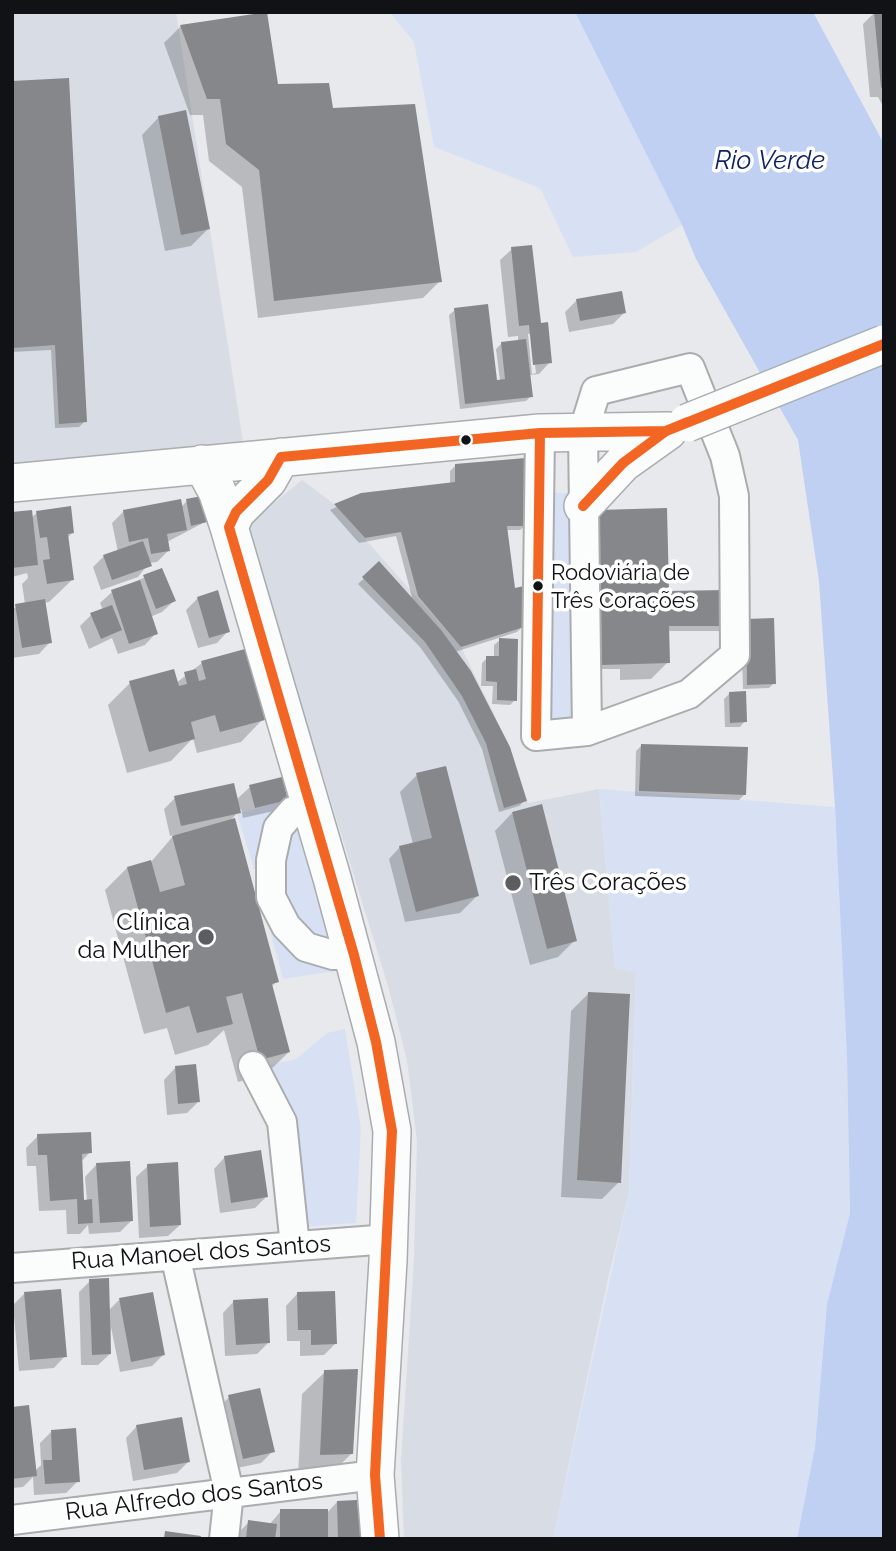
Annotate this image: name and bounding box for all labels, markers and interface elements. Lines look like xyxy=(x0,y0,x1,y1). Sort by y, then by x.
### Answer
water label: Rio Verde xyxy=(715,145,825,177)
unlabelled marker xyxy=(459,433,473,447)
place label: Rodoviária de Três Corações xyxy=(551,560,695,612)
marker: Rodoviária de Três Corações xyxy=(531,579,545,593)
place label: Três Corações xyxy=(529,869,687,897)
marker: Três Corações xyxy=(503,873,523,893)
place label: Clínica da Mulher xyxy=(78,909,190,965)
marker: Clínica da Mulher xyxy=(196,927,216,947)
street label: Rua Manoel dos Santos xyxy=(70,1230,332,1276)
street label: Rua Alfredo dos Santos xyxy=(64,1467,324,1527)

